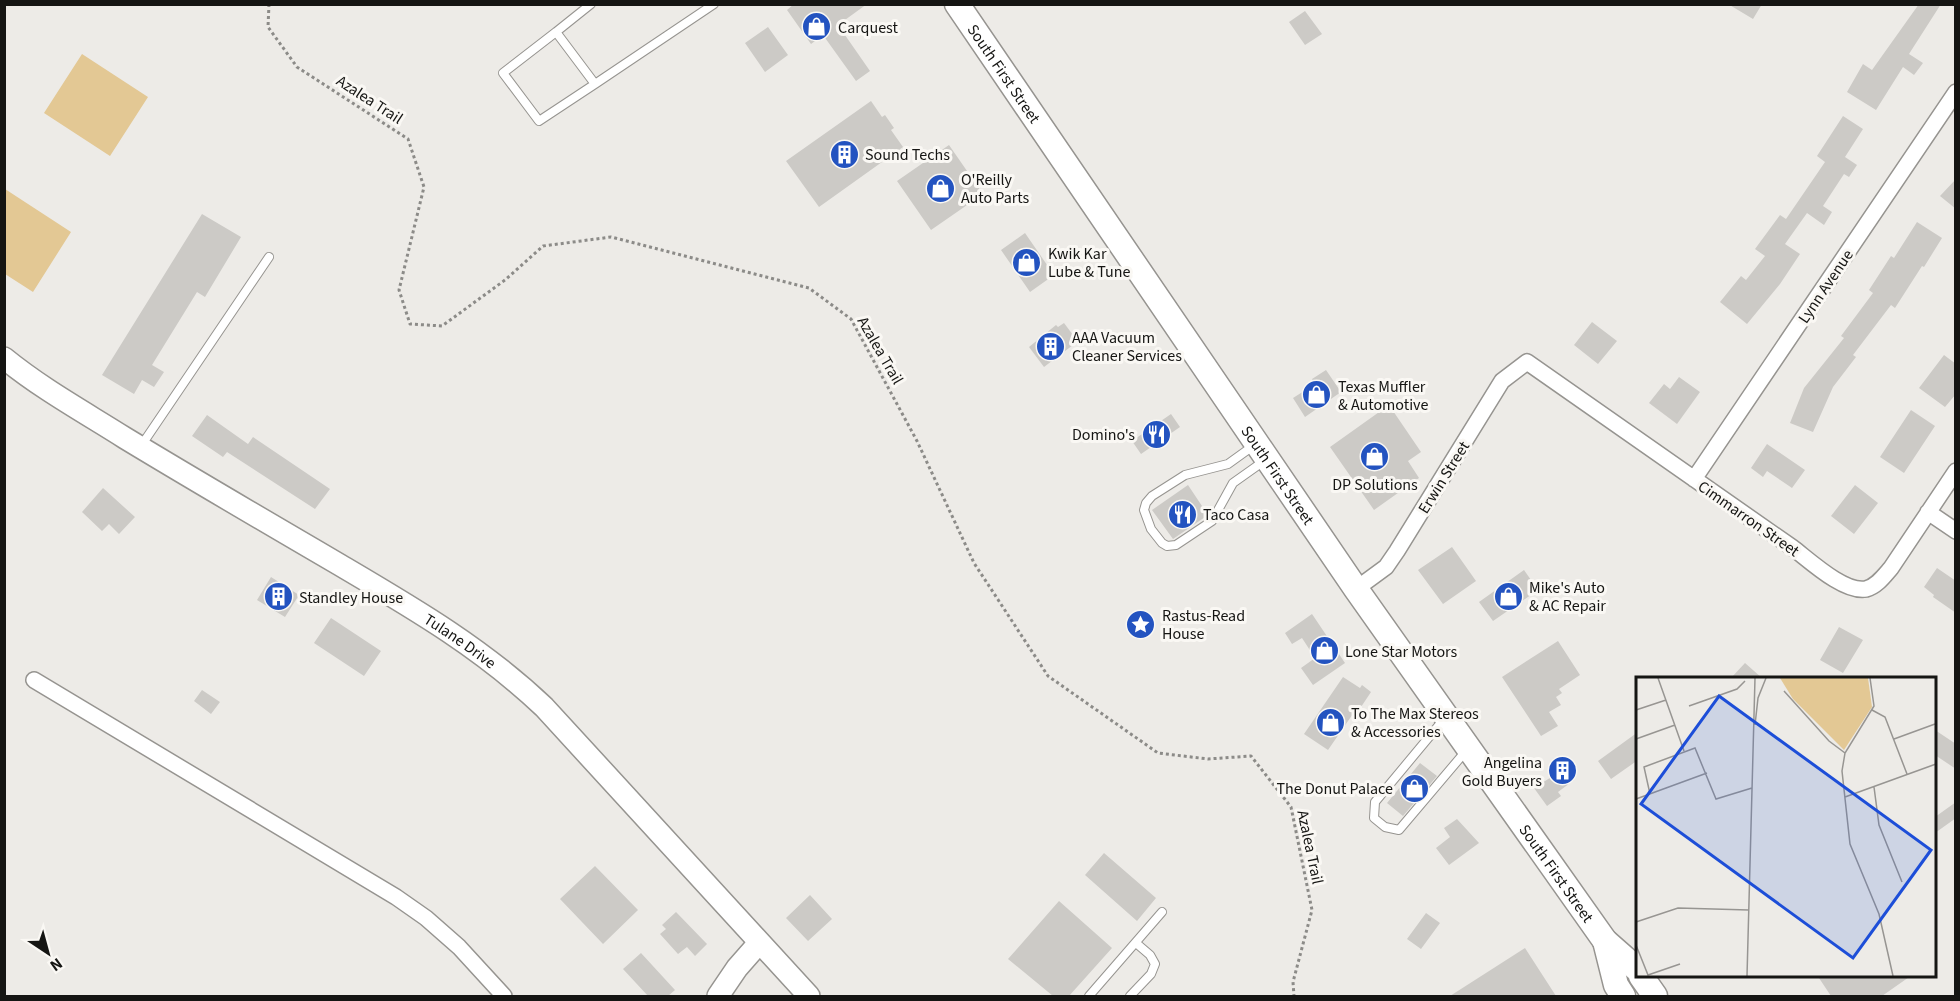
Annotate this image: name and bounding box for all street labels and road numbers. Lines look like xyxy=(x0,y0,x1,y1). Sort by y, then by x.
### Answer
street label: South First Street xyxy=(962,20,1046,128)
street label: Azalea Trail xyxy=(332,70,407,130)
street label: Lynn Avenue xyxy=(1793,245,1859,328)
street label: Azalea Trail xyxy=(852,312,908,389)
street label: South First Street xyxy=(1236,421,1319,530)
street label: Erwin Street xyxy=(1413,437,1475,518)
street label: Cimmarron Street xyxy=(1693,476,1804,562)
street label: Tulane Drive xyxy=(420,609,500,674)
street label: Azalea Trail xyxy=(1291,808,1329,886)
street label: South First Street xyxy=(1514,820,1599,928)

